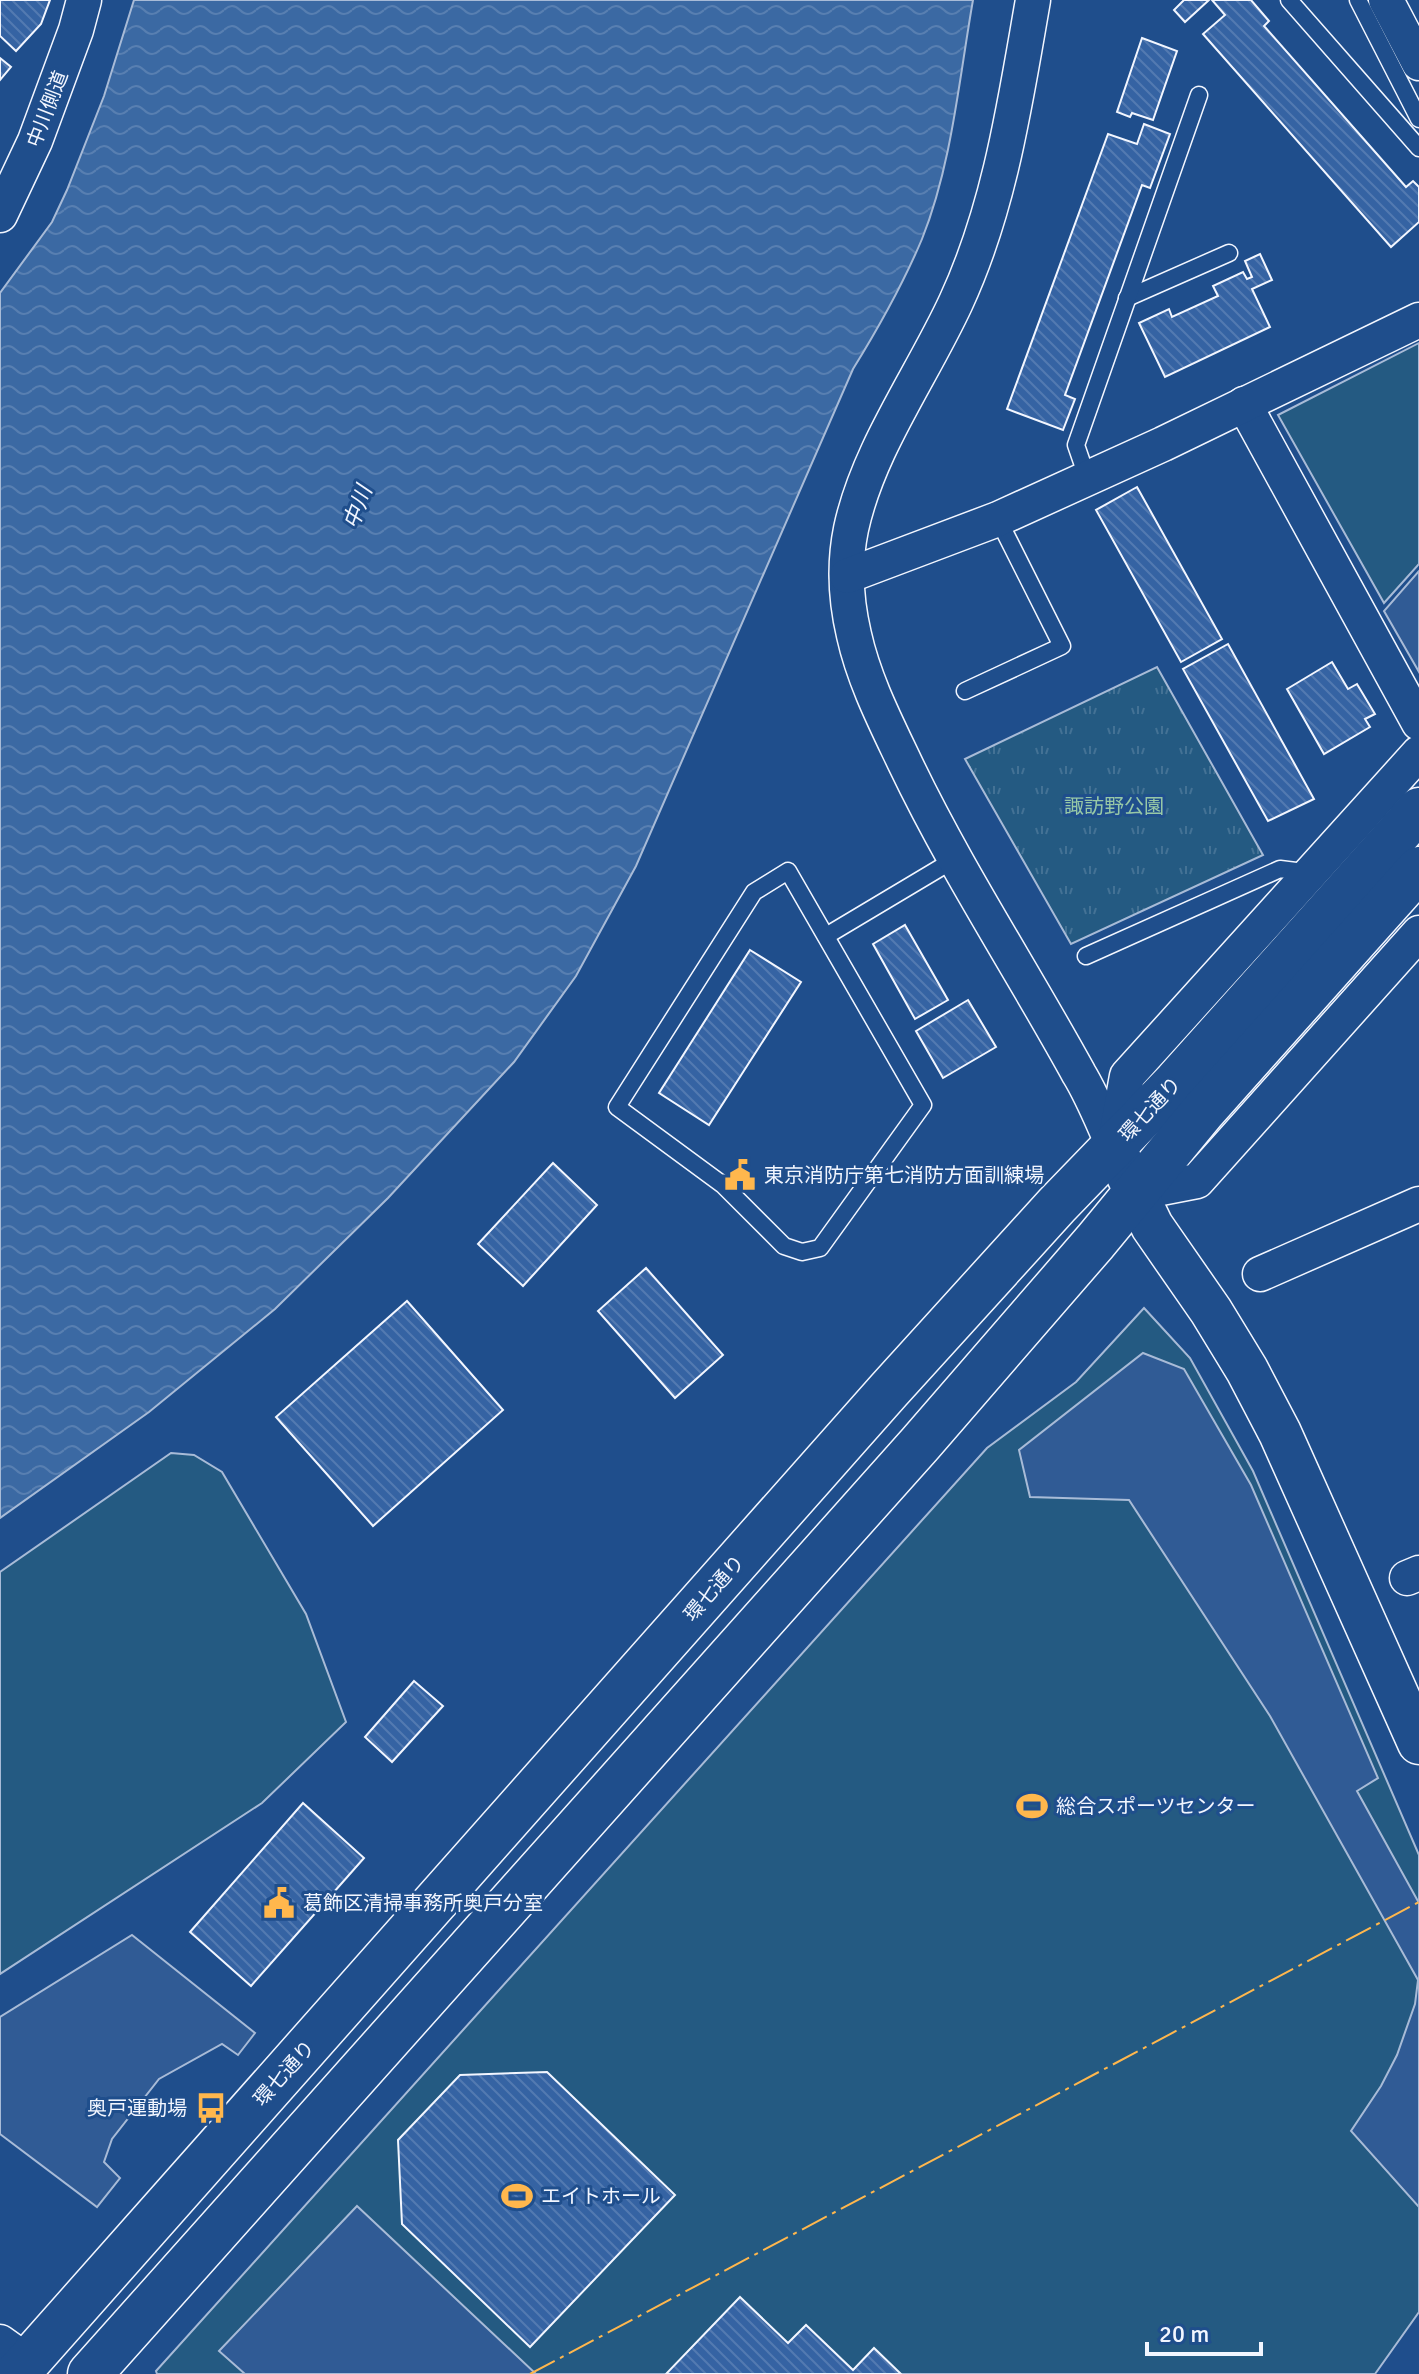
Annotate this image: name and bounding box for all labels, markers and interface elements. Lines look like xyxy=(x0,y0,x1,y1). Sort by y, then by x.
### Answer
street label: 中川側道 xyxy=(21,67,73,151)
water label: 中川 xyxy=(337,480,378,532)
park label: 諏訪野公園 xyxy=(1064,794,1164,819)
street label: 環七通り xyxy=(1114,1072,1187,1147)
public building icon: 東京消防庁第七消防方面訓練場 xyxy=(723,1158,757,1192)
place label: 東京消防庁第七消防方面訓練場 xyxy=(764,1163,1044,1188)
street label: 環七通り xyxy=(679,1550,750,1627)
sports icon: 総合スポーツセンター xyxy=(1015,1789,1049,1823)
place label: 総合スポーツセンター xyxy=(1056,1794,1256,1819)
public building icon: 葛飾区清掃事務所奥戸分室 xyxy=(262,1886,296,1920)
place label: 葛飾区清掃事務所奥戸分室 xyxy=(303,1891,543,1916)
street label: 環七通り xyxy=(248,2035,320,2111)
bus stop icon: 奥戸運動場 xyxy=(194,2091,228,2125)
place label: 奥戸運動場 xyxy=(87,2096,187,2121)
sports icon: エイトホール xyxy=(500,2179,534,2213)
place label: エイトホール xyxy=(541,2184,661,2209)
scale bar xyxy=(1147,2306,1261,2356)
text: 20 m xyxy=(1159,2319,1209,2349)

